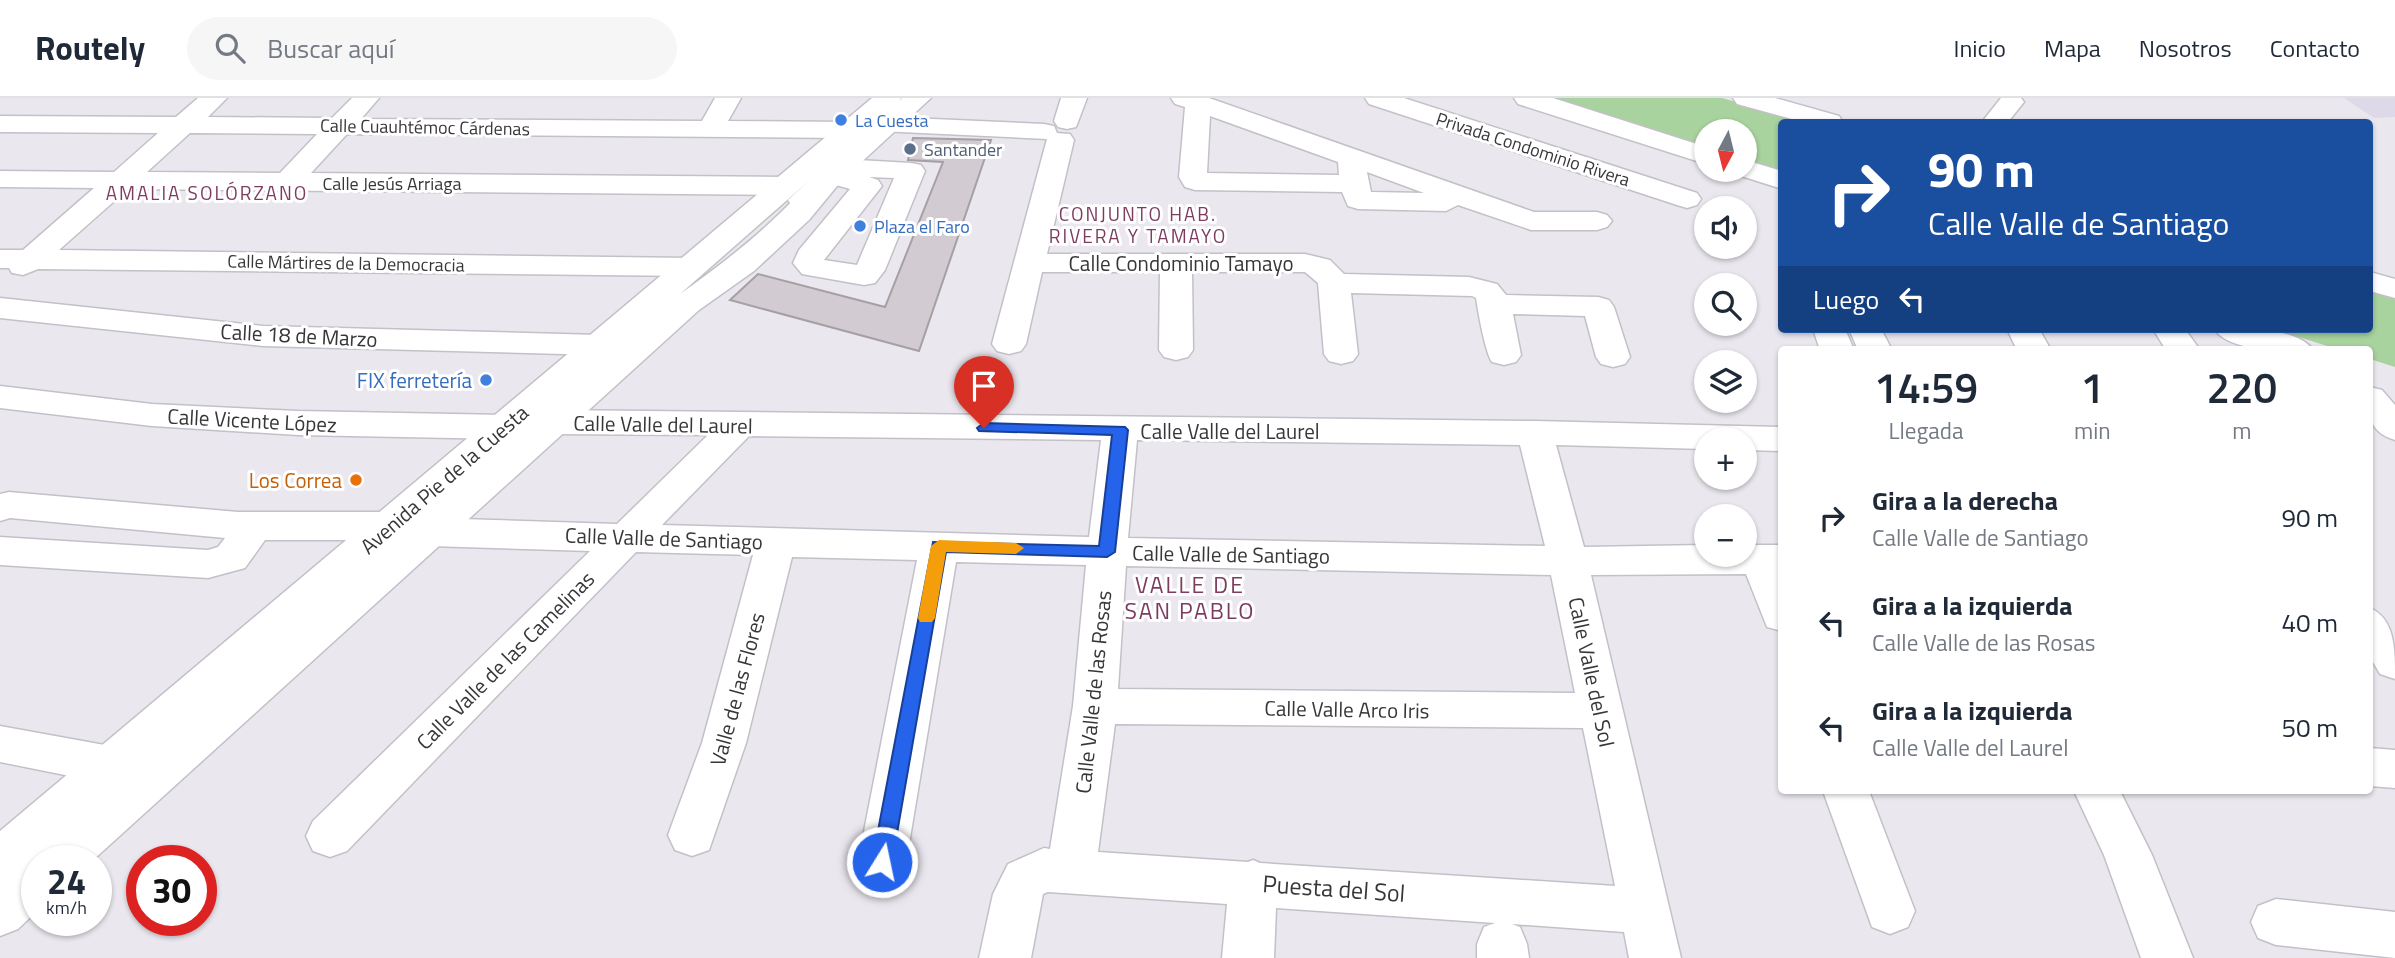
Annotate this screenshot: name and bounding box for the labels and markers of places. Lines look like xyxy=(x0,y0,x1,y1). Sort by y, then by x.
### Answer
place label: La Cuesta xyxy=(855,107,929,134)
marker: La Cuesta xyxy=(833,112,849,128)
place label: Santander xyxy=(924,136,1002,163)
marker: Santander xyxy=(902,141,918,157)
place label: Plaza el Faro xyxy=(874,213,970,240)
marker: Plaza el Faro xyxy=(852,218,868,234)
pin xyxy=(954,356,1014,428)
place label: FIX ferretería xyxy=(357,364,472,396)
marker: FIX ferretería xyxy=(478,372,494,388)
place label: Los Correa xyxy=(249,464,342,496)
marker: Los Correa xyxy=(348,472,364,488)

